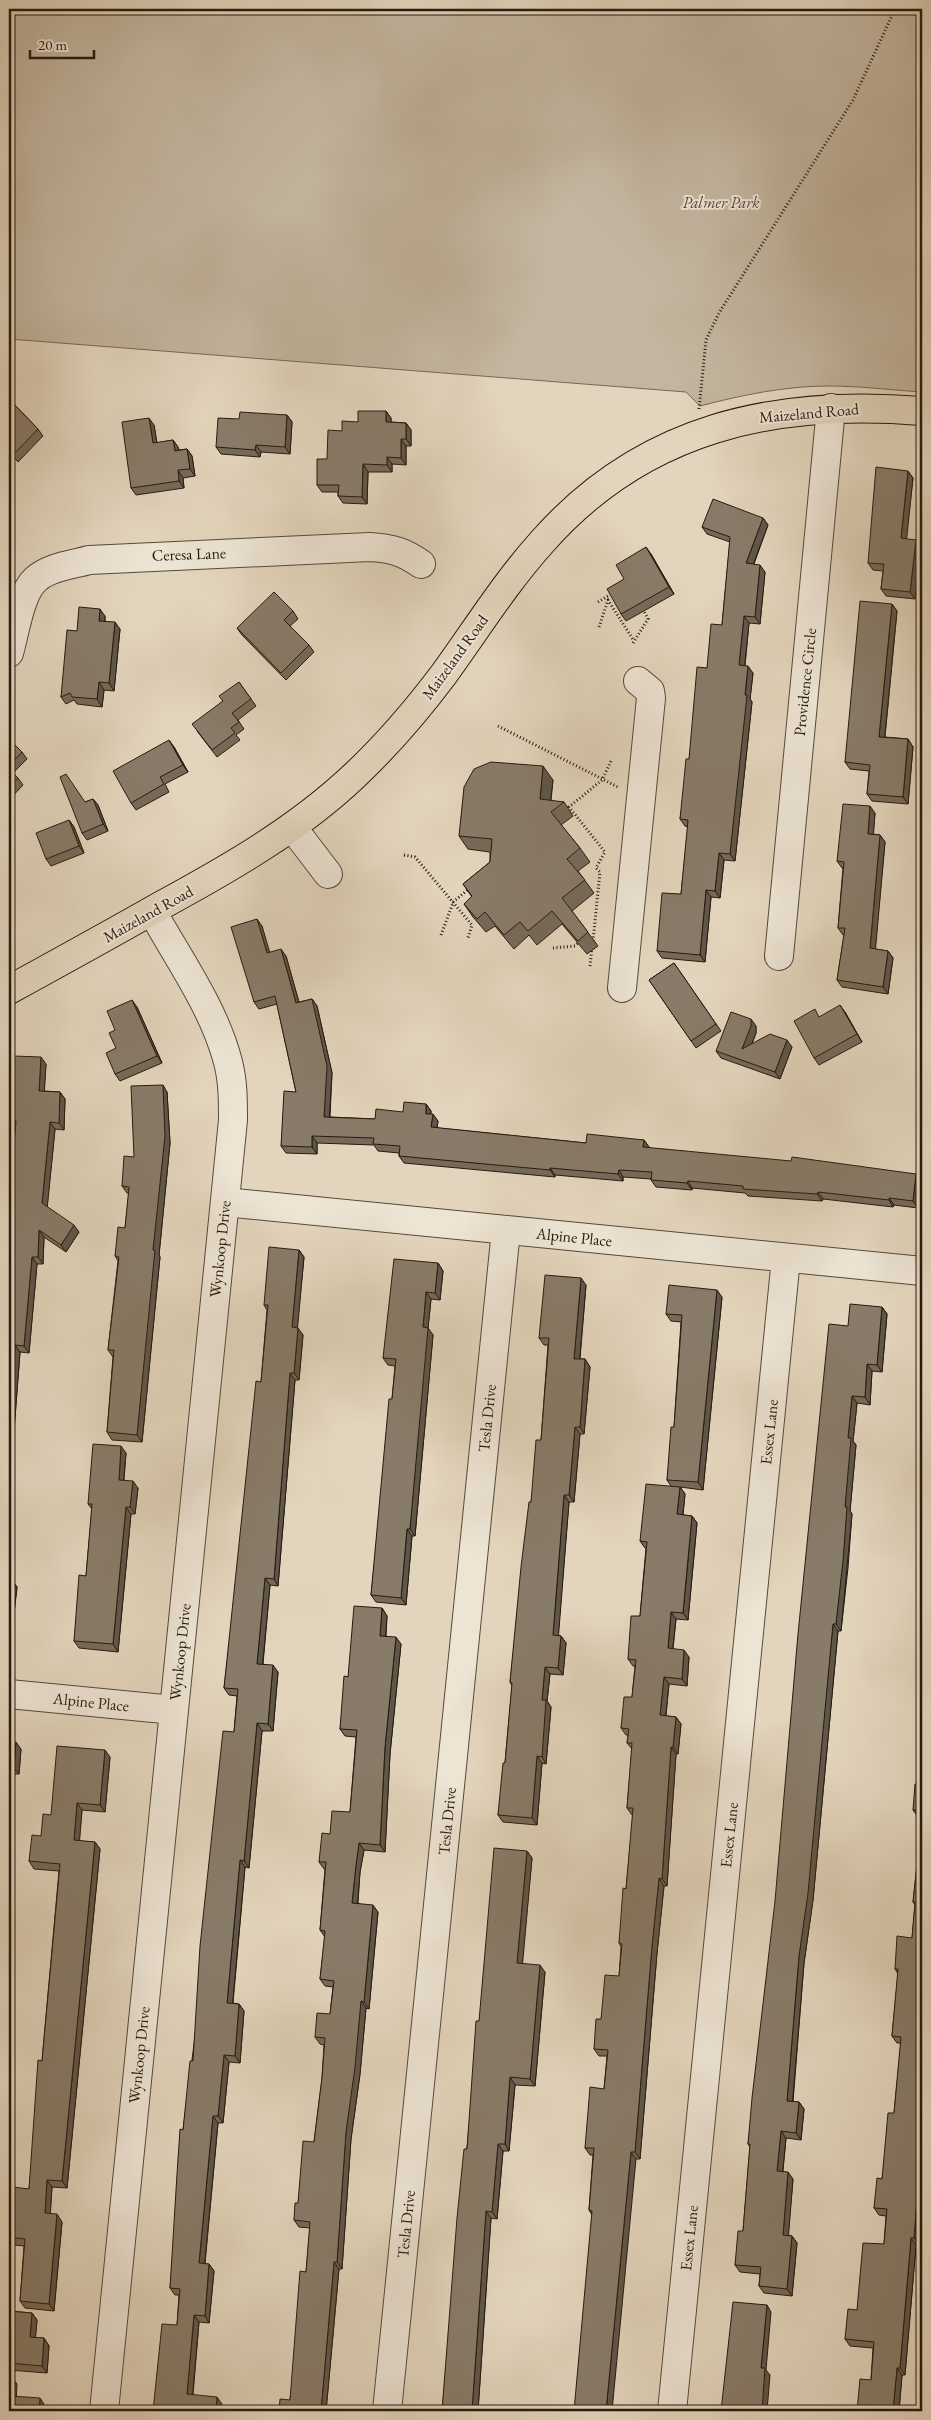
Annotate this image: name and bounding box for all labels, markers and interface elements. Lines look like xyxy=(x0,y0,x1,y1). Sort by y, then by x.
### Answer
scale bar xyxy=(30,28,94,60)
text: 20 m xyxy=(38,35,67,54)
park label: Palmer Park xyxy=(682,192,760,213)
street label: Maizeland Road xyxy=(758,398,861,428)
street label: Ceresa Lane xyxy=(151,542,227,566)
street label: Maizeland Road xyxy=(417,610,493,704)
street label: Providence Circle xyxy=(789,627,821,737)
street label: Maizeland Road xyxy=(99,880,198,947)
street label: Wynkoop Drive xyxy=(204,1199,236,1299)
street label: Alpine Place xyxy=(534,1222,613,1251)
street label: Tesla Drive xyxy=(473,1383,501,1453)
street label: Essex Lane xyxy=(755,1398,783,1466)
street label: Wynkoop Drive xyxy=(164,1602,196,1702)
street label: Alpine Place xyxy=(51,1687,130,1716)
street label: Tesla Drive xyxy=(433,1786,461,1856)
street label: Essex Lane xyxy=(715,1801,743,1869)
street label: Wynkoop Drive xyxy=(123,2005,155,2105)
street label: Tesla Drive xyxy=(392,2189,420,2259)
street label: Essex Lane xyxy=(675,2204,703,2272)

